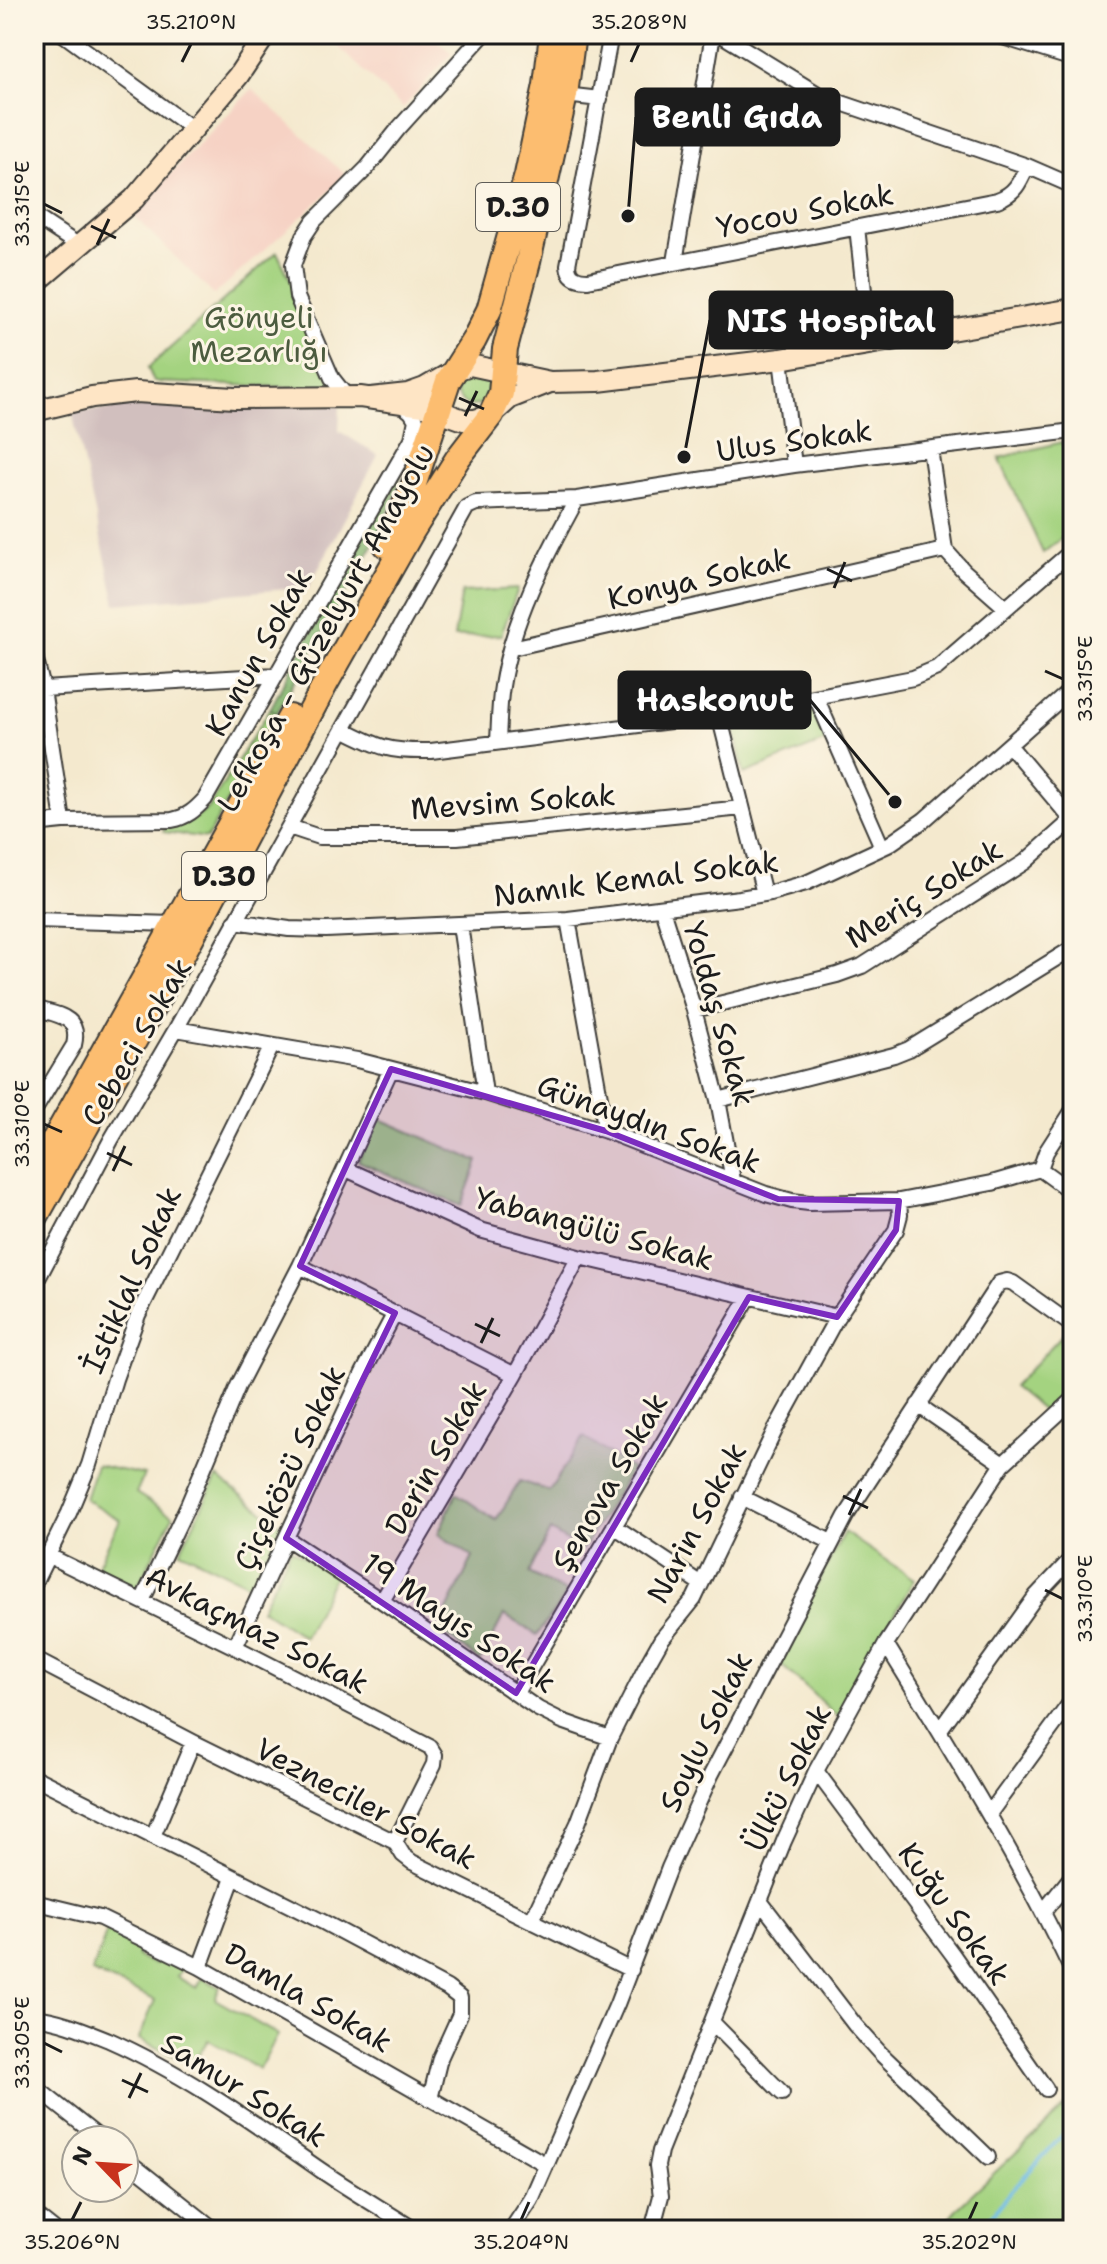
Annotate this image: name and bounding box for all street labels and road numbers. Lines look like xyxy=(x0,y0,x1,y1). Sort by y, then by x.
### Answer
street label: Yocou Sokak xyxy=(713,173,897,248)
road number: D.30 xyxy=(476,183,560,231)
street label: Ulus Sokak xyxy=(713,409,874,472)
street label: Lefkoşa - Güzelyurt Anayolu xyxy=(207,436,444,820)
street label: Konya Sokak xyxy=(603,538,794,619)
street label: Kanun Sokak xyxy=(195,560,322,744)
street label: Mevsim Sokak xyxy=(409,774,617,829)
street label: Meriç Sokak xyxy=(837,829,1010,958)
street label: Namık Kemal Sokak xyxy=(491,841,781,916)
road number: D.30 xyxy=(182,852,266,900)
street label: Yoldaş Sokak xyxy=(673,916,766,1111)
street label: Cebeci Sokak xyxy=(72,950,201,1134)
street label: Günaydın Sokak xyxy=(532,1064,767,1183)
street label: Yabangülü Sokak xyxy=(470,1177,718,1280)
street label: İstiklal Sokak xyxy=(72,1180,191,1380)
street label: Çiçeközü Sokak xyxy=(224,1358,355,1577)
street label: Derin Sokak xyxy=(375,1373,496,1542)
street label: Şenova Sokak xyxy=(542,1385,677,1578)
street label: Narin Sokak xyxy=(637,1435,756,1610)
street label: 19 Mayıs Sokak xyxy=(354,1542,564,1703)
street label: Avkaçmaz Sokak xyxy=(138,1556,376,1704)
street label: Soylu Sokak xyxy=(649,1645,762,1819)
street label: Ülkü Sokak xyxy=(734,1697,841,1858)
street label: Vezneciler Sokak xyxy=(248,1728,484,1879)
street label: Kuğu Sokak xyxy=(889,1834,1020,1993)
street label: Damla Sokak xyxy=(217,1933,400,2062)
street label: Samur Sokak xyxy=(153,2022,335,2157)

